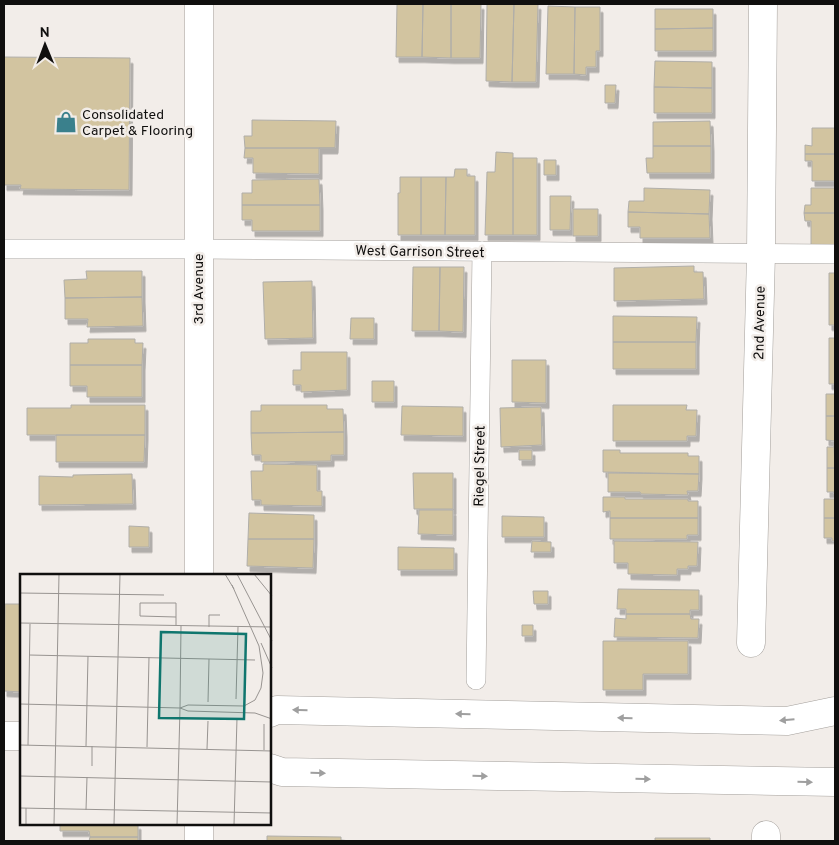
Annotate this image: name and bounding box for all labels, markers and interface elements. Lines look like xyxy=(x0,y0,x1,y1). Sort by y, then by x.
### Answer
north arrow xyxy=(20,20,70,70)
text: N xyxy=(40,25,50,42)
place label: Consolidated Carpet & Flooring xyxy=(82,107,193,140)
shop icon: Consolidated Carpet & Flooring xyxy=(53,109,79,135)
street label: West Garrison Street xyxy=(355,243,485,262)
street label: 3rd Avenue xyxy=(191,254,208,324)
street label: 2nd Avenue xyxy=(751,286,770,360)
street label: Riegel Street xyxy=(471,425,490,507)
inset map xyxy=(20,574,271,825)
one-way arrow xyxy=(292,706,308,714)
one-way arrow xyxy=(454,710,470,718)
one-way arrow xyxy=(617,713,633,721)
one-way arrow xyxy=(779,716,795,724)
one-way arrow xyxy=(310,769,326,777)
one-way arrow xyxy=(473,772,489,780)
one-way arrow xyxy=(635,775,651,783)
one-way arrow xyxy=(798,778,814,786)

